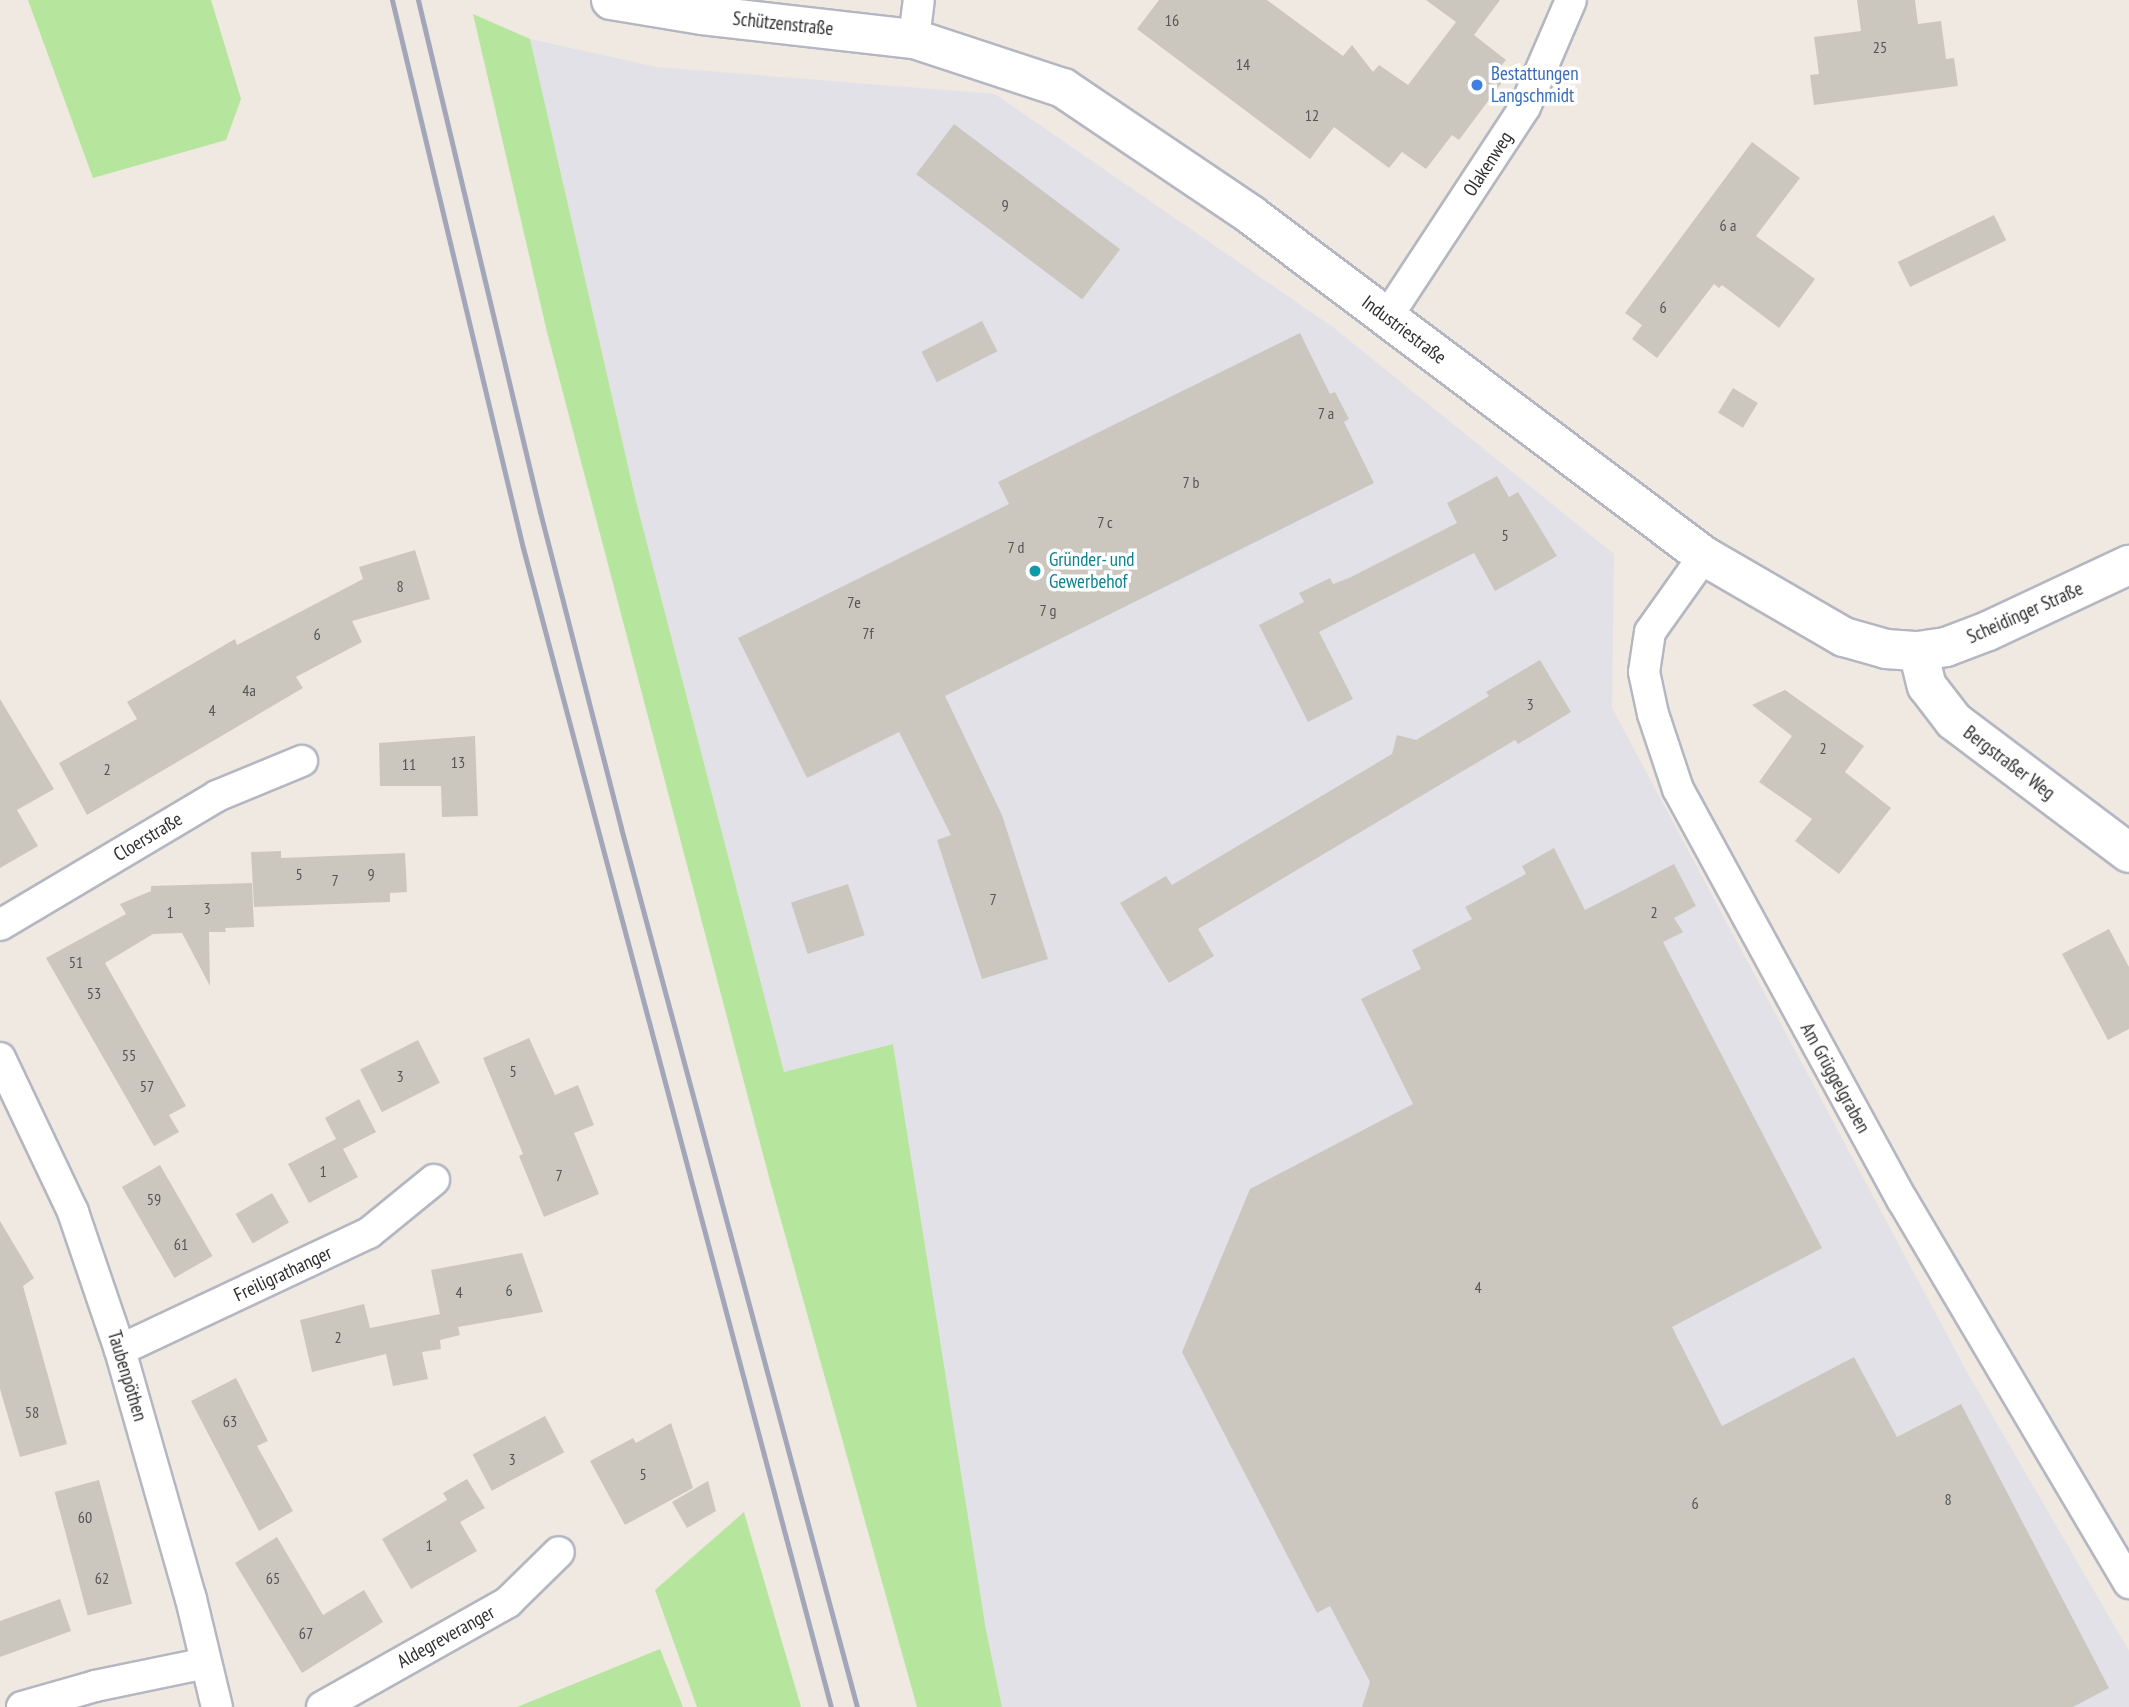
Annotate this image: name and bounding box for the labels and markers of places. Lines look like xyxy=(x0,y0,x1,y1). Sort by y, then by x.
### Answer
place label: Bestattungen Langschmidt xyxy=(1491,63,1578,107)
marker: Bestattungen Langschmidt xyxy=(1469,77,1485,93)
place label: Gründer- und Gewerbehof xyxy=(1049,549,1136,593)
marker: Gründer- und Gewerbehof xyxy=(1027,563,1043,579)

